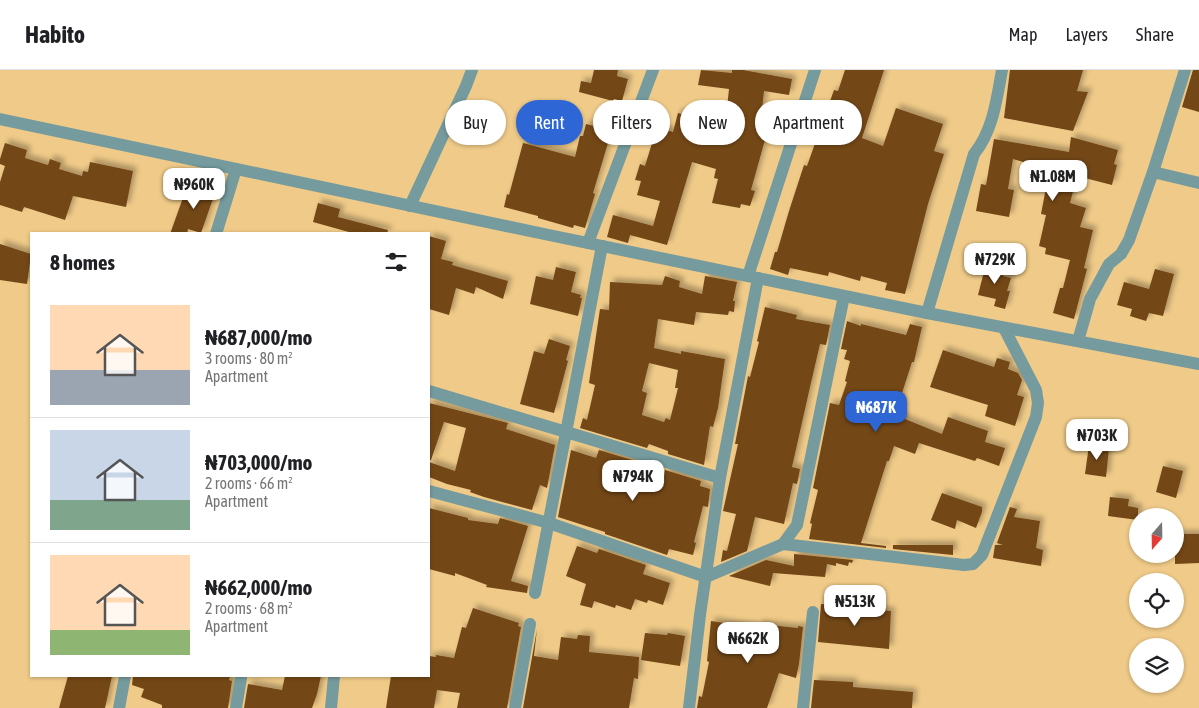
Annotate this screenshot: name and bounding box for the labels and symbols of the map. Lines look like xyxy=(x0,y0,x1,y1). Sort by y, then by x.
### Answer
pin: ₦1.08M xyxy=(1012,160,1094,202)
pin: ₦960K xyxy=(159,168,229,210)
pin: ₦729K xyxy=(960,242,1030,285)
pin: ₦687K xyxy=(841,390,911,433)
pin: ₦703K xyxy=(1062,418,1132,461)
pin: ₦794K xyxy=(598,460,668,502)
north arrow xyxy=(1129,508,1184,562)
pin: ₦513K xyxy=(820,584,890,627)
pin: ₦662K xyxy=(713,622,783,664)

